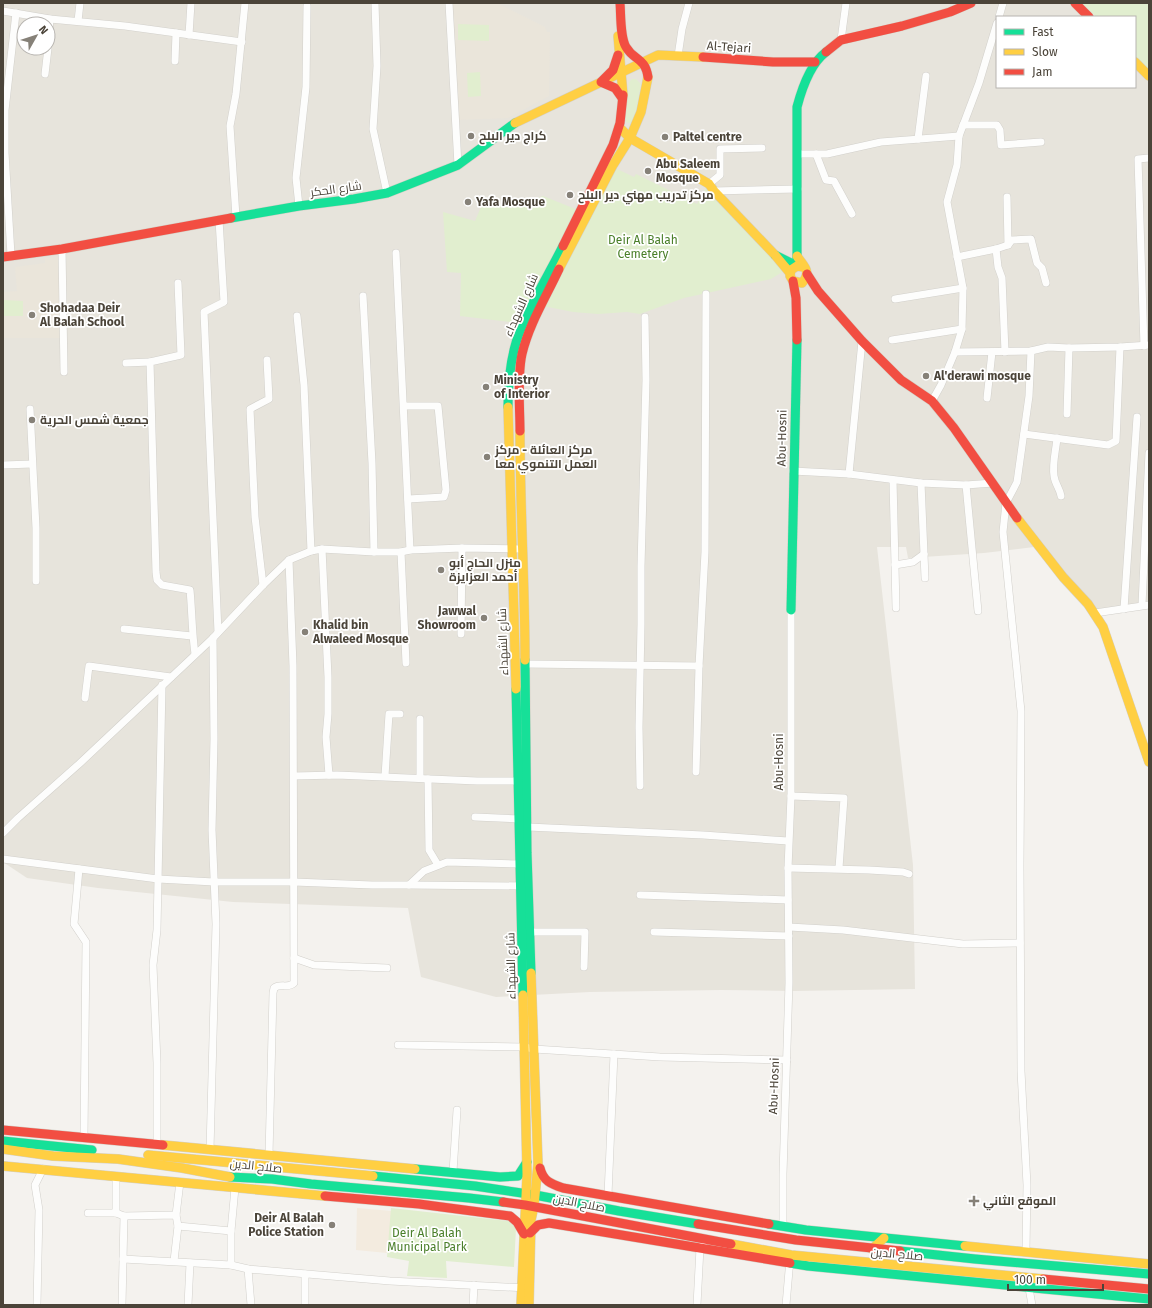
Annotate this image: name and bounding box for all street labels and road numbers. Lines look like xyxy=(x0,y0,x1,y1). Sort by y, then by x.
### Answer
street label: Al-Tejari xyxy=(706,38,752,56)
street label: شارع الحكر xyxy=(308,178,363,201)
street label: شارع الشهداء xyxy=(501,271,542,339)
street label: Abu-Hosni xyxy=(775,409,789,467)
street label: شارع الشهداء xyxy=(495,608,512,676)
street label: Abu-Hosni xyxy=(772,733,786,791)
street label: شارع الشهداء xyxy=(503,932,520,1000)
street label: Abu-Hosni xyxy=(766,1057,782,1115)
street label: صلاح الدين xyxy=(229,1156,283,1177)
street label: صلاح الدين xyxy=(552,1191,606,1216)
street label: صلاح الدين xyxy=(870,1245,924,1264)

